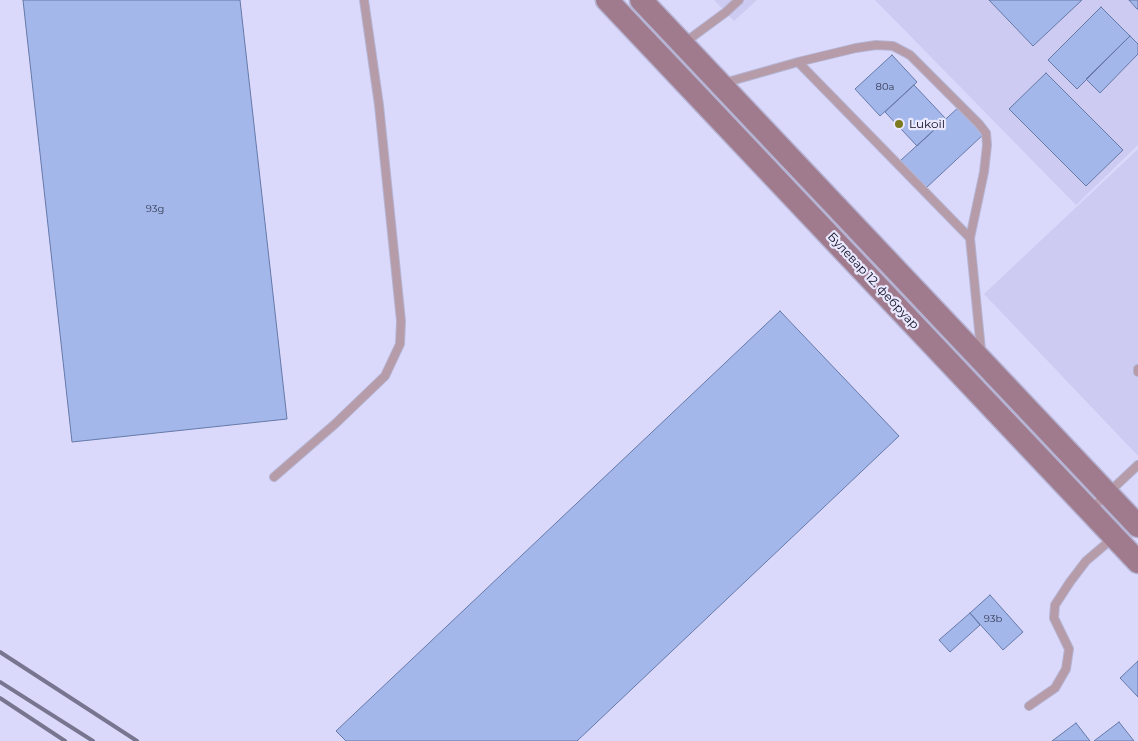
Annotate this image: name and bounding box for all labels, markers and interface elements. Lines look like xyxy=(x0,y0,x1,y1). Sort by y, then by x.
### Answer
house number: 80a xyxy=(876,81,894,93)
place label: Lukoil xyxy=(909,117,945,131)
marker: Lukoil xyxy=(893,118,905,130)
house number: 93g xyxy=(146,203,164,215)
street label: Булевар 12. фебруар xyxy=(824,230,922,332)
house number: 93b xyxy=(984,613,1002,625)

